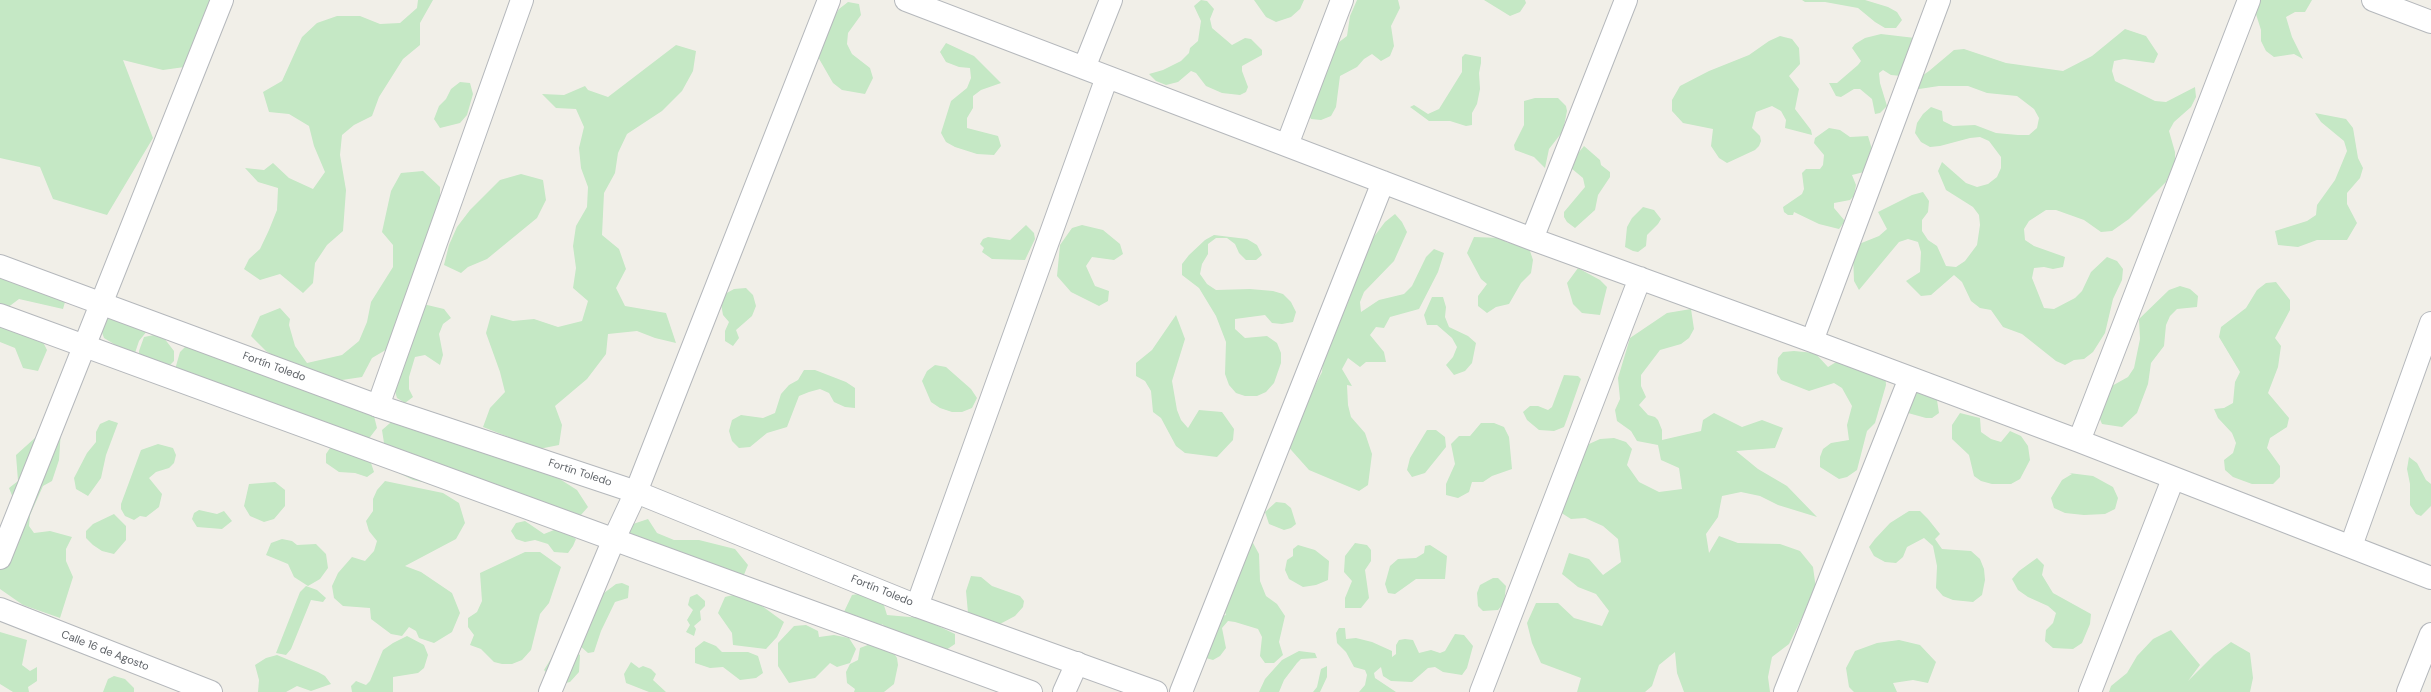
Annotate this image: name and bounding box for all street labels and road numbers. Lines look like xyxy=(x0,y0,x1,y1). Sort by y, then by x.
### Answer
street label: Fortín Toledo xyxy=(241,349,307,385)
street label: Fortín Toledo xyxy=(547,457,613,489)
street label: Fortín Toledo xyxy=(849,573,915,609)
street label: Calle 16 de Agosto xyxy=(59,628,151,674)

